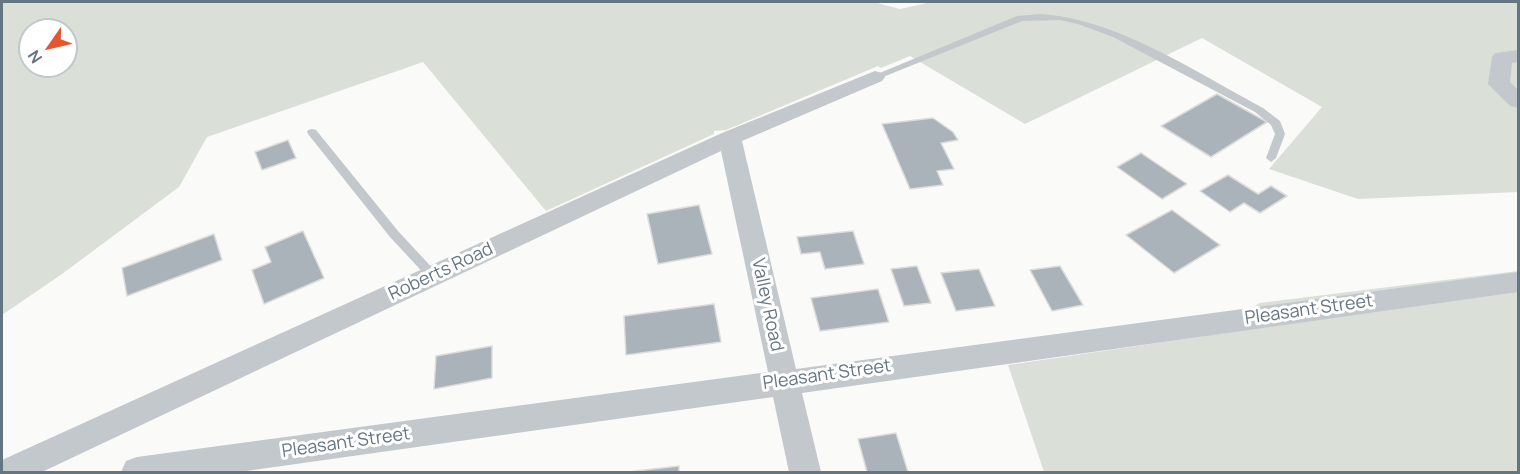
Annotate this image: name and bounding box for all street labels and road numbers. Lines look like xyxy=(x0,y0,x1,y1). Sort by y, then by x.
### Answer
street label: Roberts Road xyxy=(385,238,497,306)
street label: Valley Road xyxy=(747,257,787,353)
street label: Pleasant Street xyxy=(1244,290,1374,330)
street label: Pleasant Street xyxy=(762,355,892,395)
street label: Pleasant Street xyxy=(281,423,411,463)

